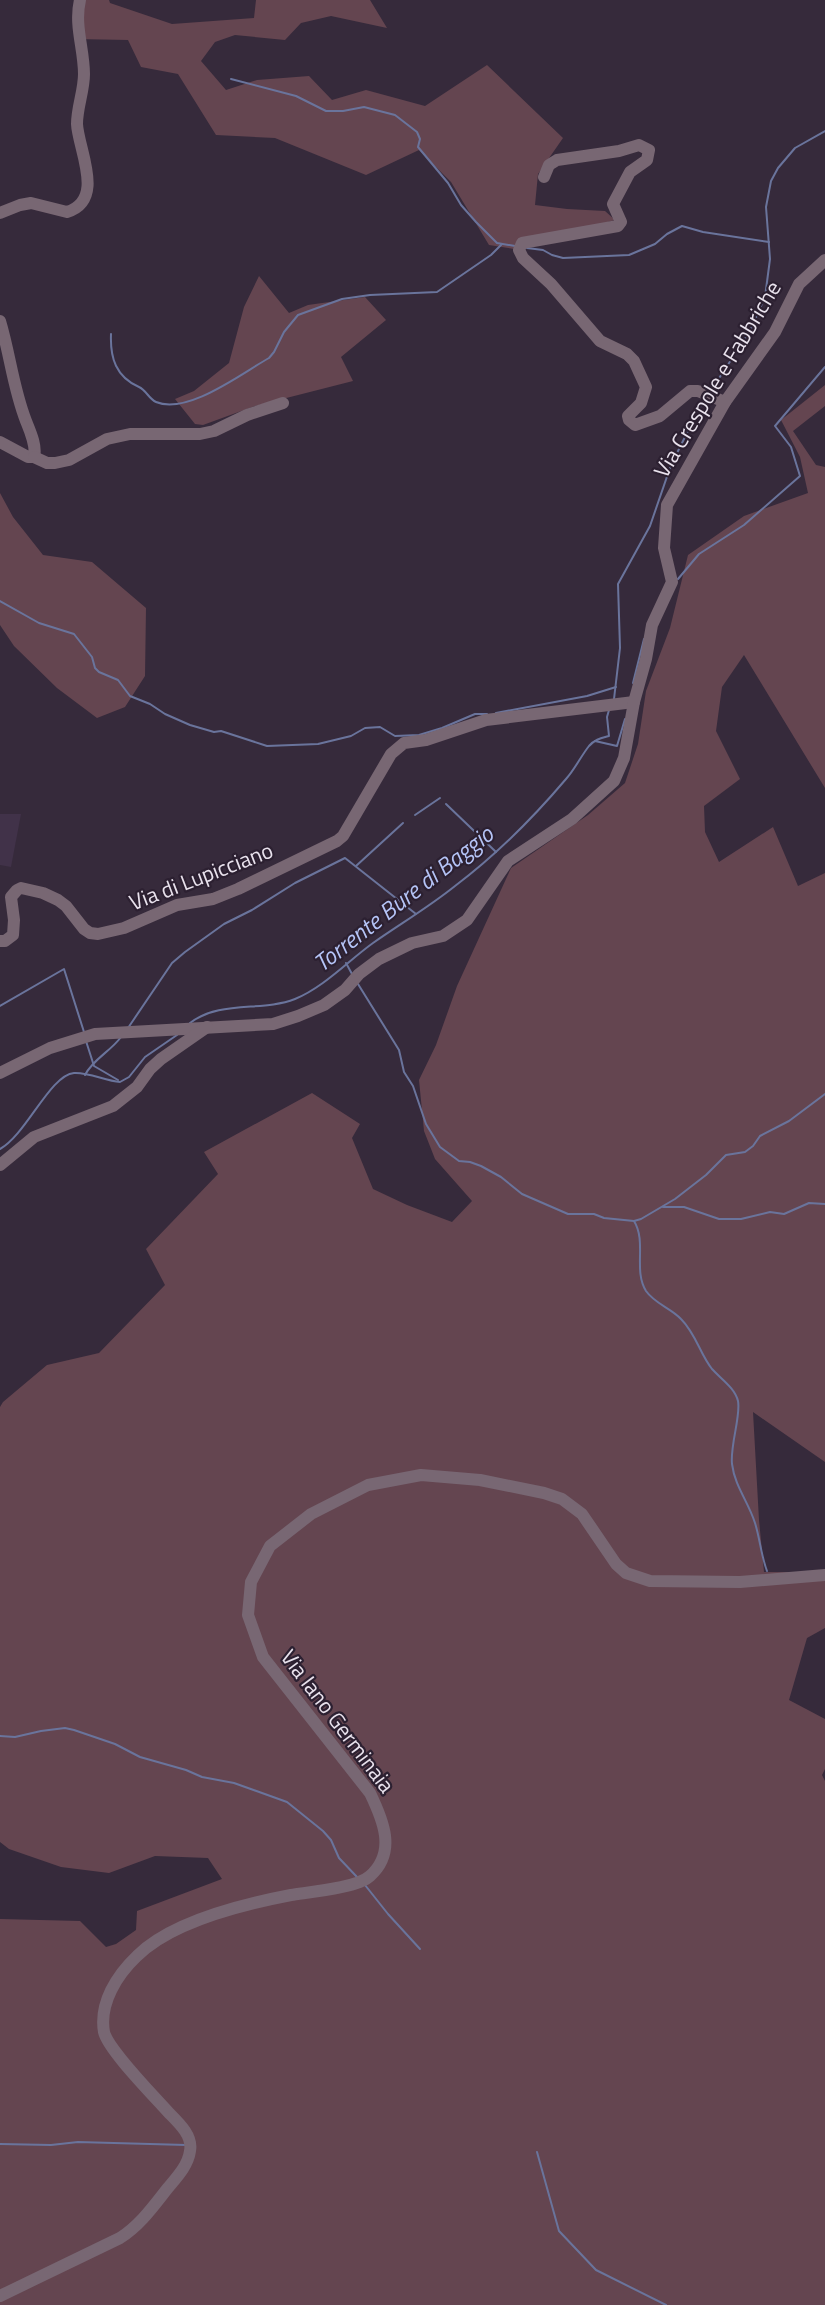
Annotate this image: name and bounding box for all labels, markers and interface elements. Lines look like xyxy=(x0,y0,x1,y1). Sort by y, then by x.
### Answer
street label: Via Crespole e Fabbriche xyxy=(645,274,789,484)
water label: Torrente Bure di Baggio xyxy=(305,815,502,980)
street label: Via di Lupicciano xyxy=(124,833,278,919)
street label: Via Iano Germinaia xyxy=(273,1642,403,1800)

